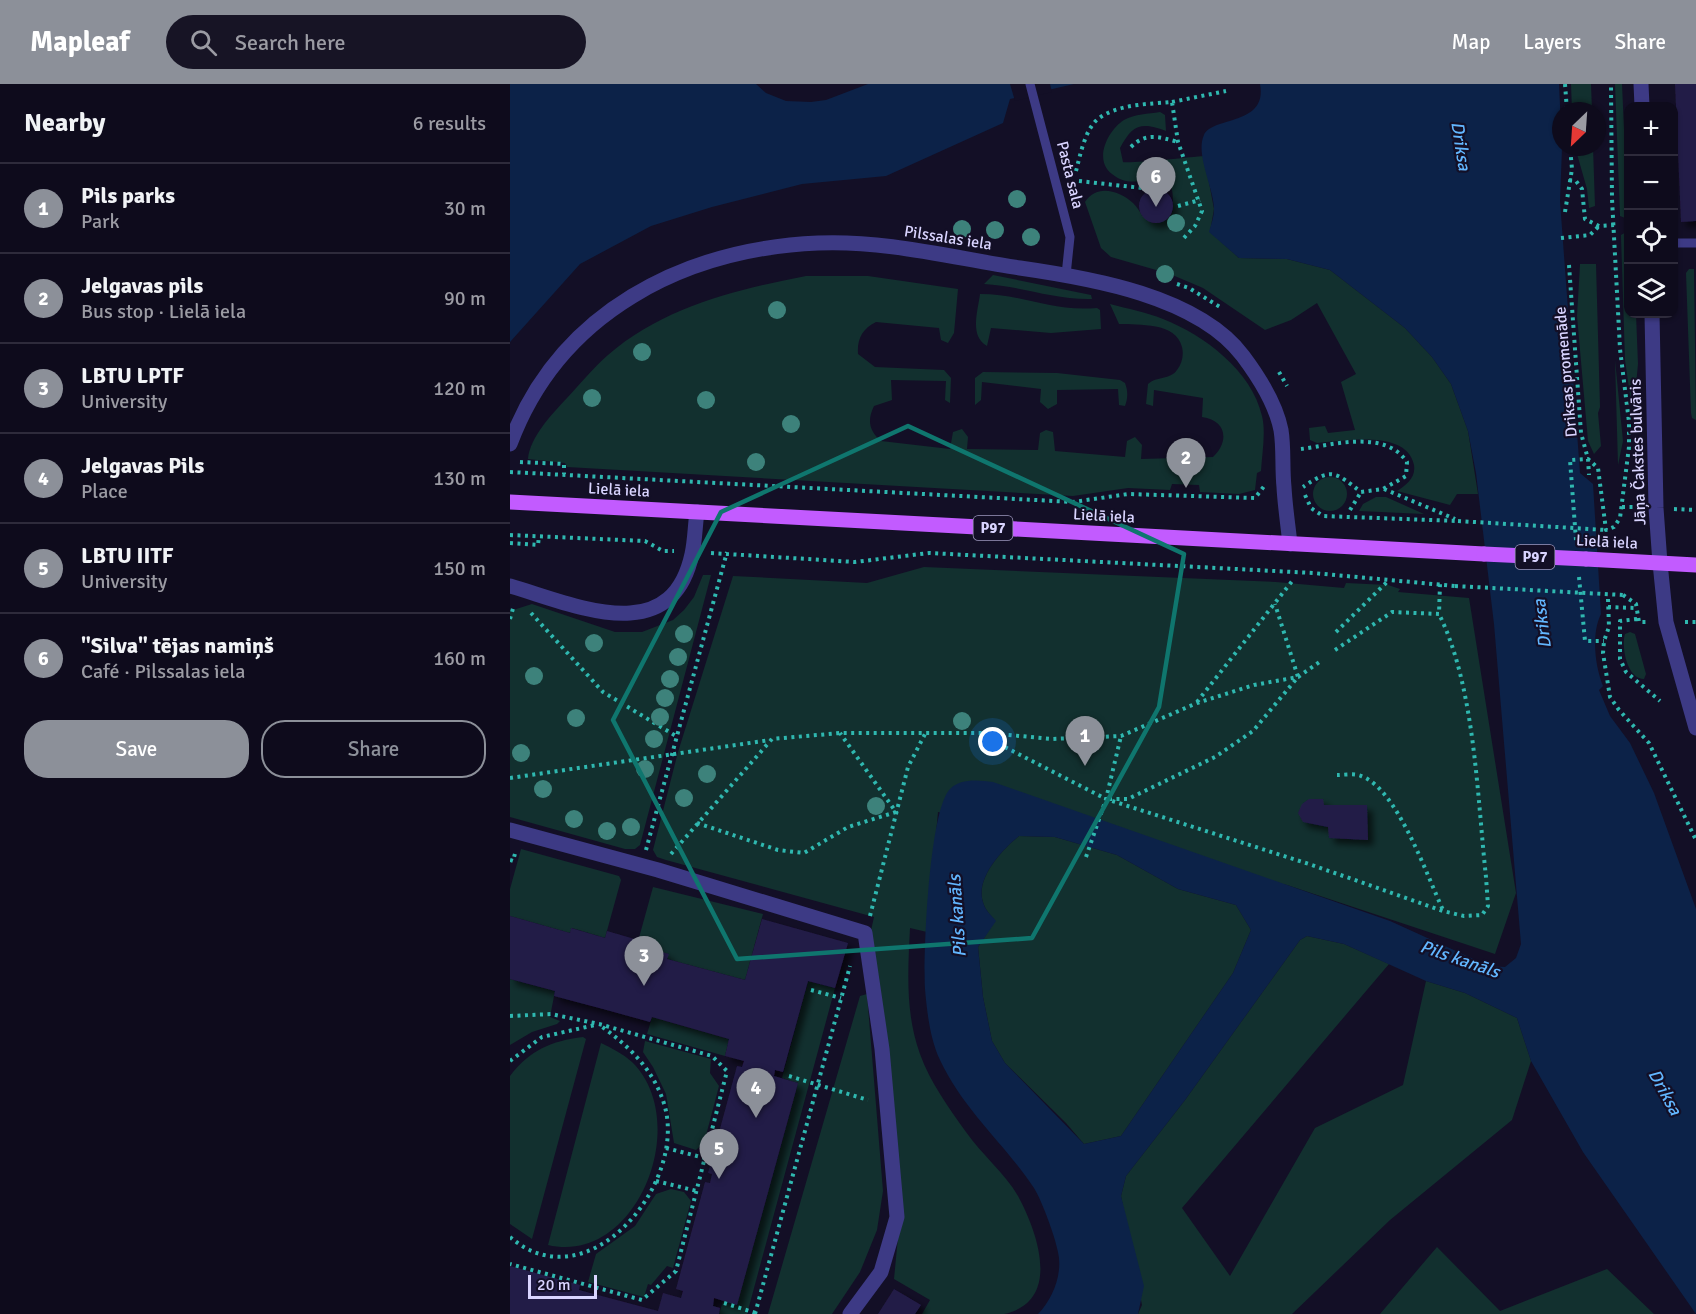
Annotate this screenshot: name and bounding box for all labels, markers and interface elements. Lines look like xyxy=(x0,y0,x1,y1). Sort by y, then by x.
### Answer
search box xyxy=(166,15,586,69)
text: Mapleaf xyxy=(30,25,130,59)
icon: search xyxy=(187,26,220,59)
text: Search here xyxy=(235,29,346,56)
text: Map xyxy=(1452,29,1490,55)
text: Layers xyxy=(1523,29,1581,55)
text: Share xyxy=(1614,29,1666,55)
north arrow xyxy=(1552,102,1606,156)
map controls xyxy=(1624,102,1678,318)
button: + xyxy=(1624,102,1678,156)
text: Nearby xyxy=(24,107,105,139)
text: 6 results xyxy=(413,111,486,136)
water label: Driksa xyxy=(1446,120,1476,173)
street label: Pasta sala xyxy=(1052,139,1088,211)
button: − xyxy=(1624,156,1678,210)
pin: 6 xyxy=(1136,158,1176,207)
text: Pils parks xyxy=(81,182,175,209)
text: 1 xyxy=(38,196,49,221)
text: 30 m xyxy=(444,196,486,221)
text: Park xyxy=(81,209,119,234)
button: locate xyxy=(1624,210,1678,264)
street label: Pilssalas iela xyxy=(903,221,993,255)
button: layers xyxy=(1624,264,1678,318)
text: Jelgavas pils xyxy=(81,272,203,299)
text: 2 xyxy=(38,286,49,311)
text: 90 m xyxy=(444,286,486,311)
text: Bus stop · Lielā iela xyxy=(81,299,246,324)
street label: Driksas promenāde xyxy=(1550,306,1582,438)
text: LBTU LPTF xyxy=(81,362,184,389)
text: 3 xyxy=(38,376,49,401)
text: 120 m xyxy=(433,376,486,401)
street label: Jāņa Čakstes bulvāris xyxy=(1625,378,1651,526)
text: University xyxy=(81,389,167,414)
pin: 2 xyxy=(1166,438,1206,488)
text: Jelgavas Pils xyxy=(81,452,204,479)
text: 4 xyxy=(38,466,49,491)
text: 130 m xyxy=(433,466,486,491)
street label: Lielā iela xyxy=(588,478,650,502)
text: Place xyxy=(81,479,128,504)
street label: Lielā iela xyxy=(1073,504,1135,528)
road number: P97 xyxy=(974,516,1012,540)
street label: Lielā iela xyxy=(1576,530,1638,554)
text: LBTU IITF xyxy=(81,542,173,569)
road number: P97 xyxy=(1516,545,1554,569)
text: 5 xyxy=(38,556,49,581)
text: 150 m xyxy=(433,556,486,581)
text: University xyxy=(81,569,167,594)
water label: Driksa xyxy=(1528,597,1556,650)
text: "Silva" tējas namiņš xyxy=(81,632,274,659)
text: 6 xyxy=(38,646,49,671)
text: 160 m xyxy=(433,646,486,671)
text: Café · Pilssalas iela xyxy=(81,659,245,684)
pin: 1 xyxy=(1066,716,1104,766)
button: Save xyxy=(24,720,249,778)
button: Share xyxy=(261,720,486,778)
your location xyxy=(978,727,1007,756)
water label: Pils kanāls xyxy=(943,872,971,958)
water label: Pils kanāls xyxy=(1417,935,1505,984)
pin: 3 xyxy=(624,936,664,986)
water label: Driksa xyxy=(1643,1065,1687,1120)
pin: 4 xyxy=(736,1068,776,1118)
pin: 5 xyxy=(700,1130,738,1179)
scale bar xyxy=(528,1272,597,1300)
text: 20 m xyxy=(537,1275,571,1295)

